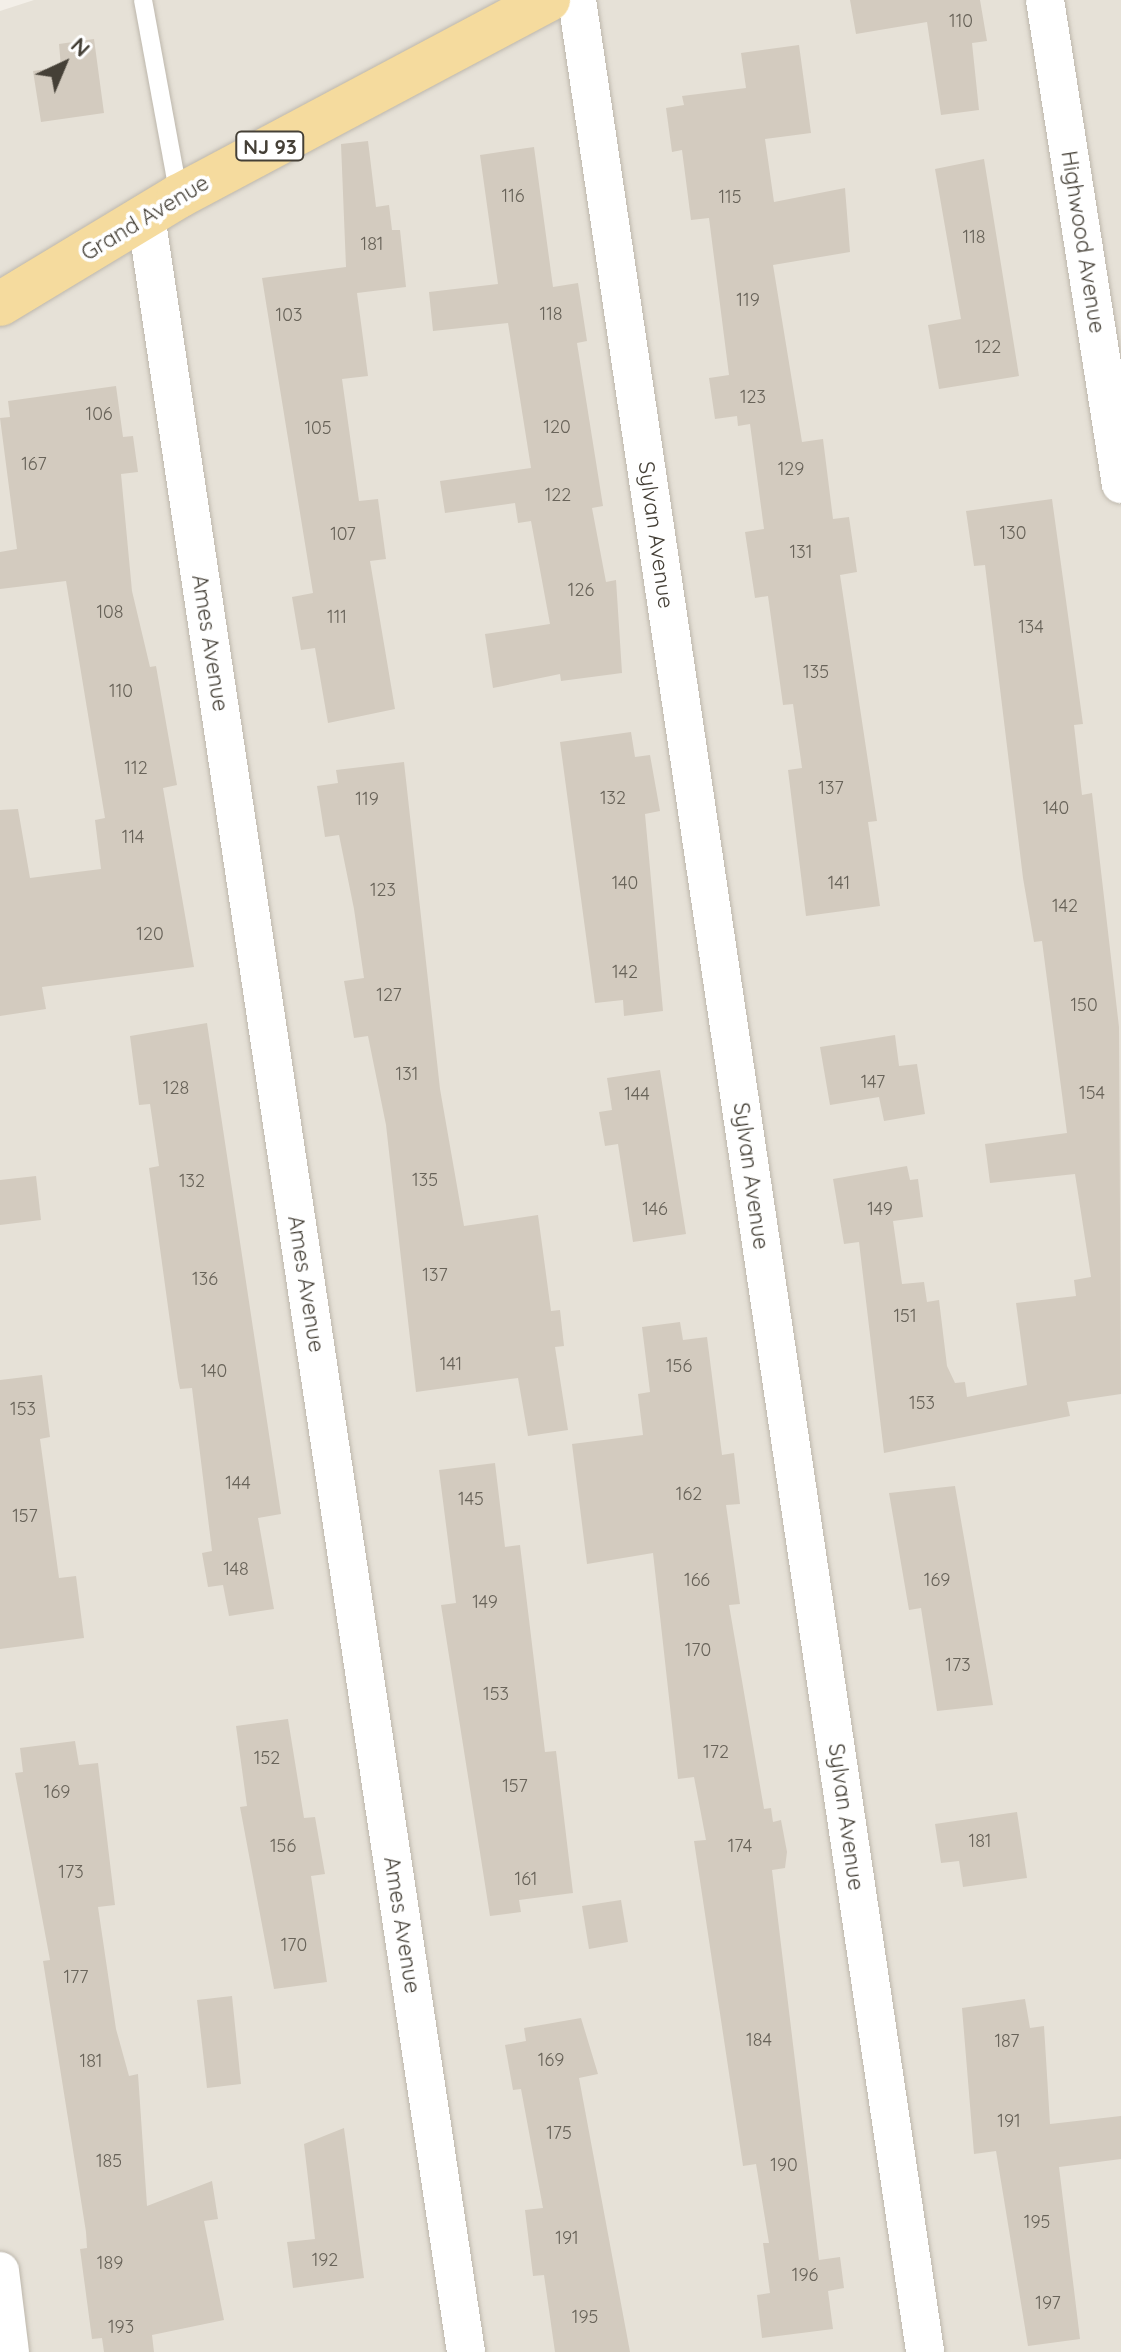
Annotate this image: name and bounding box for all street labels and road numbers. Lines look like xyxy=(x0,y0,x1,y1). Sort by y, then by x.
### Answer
road number: NJ 93 xyxy=(234,130,306,162)
street label: Highwood Avenue xyxy=(1056,149,1110,335)
street label: Grand Avenue xyxy=(76,170,214,266)
street label: Sylvan Avenue xyxy=(633,460,679,610)
street label: Ames Avenue xyxy=(186,573,234,713)
street label: Sylvan Avenue xyxy=(728,1101,774,1251)
street label: Ames Avenue xyxy=(282,1214,330,1354)
street label: Sylvan Avenue xyxy=(823,1742,869,1892)
street label: Ames Avenue xyxy=(378,1855,426,1995)

